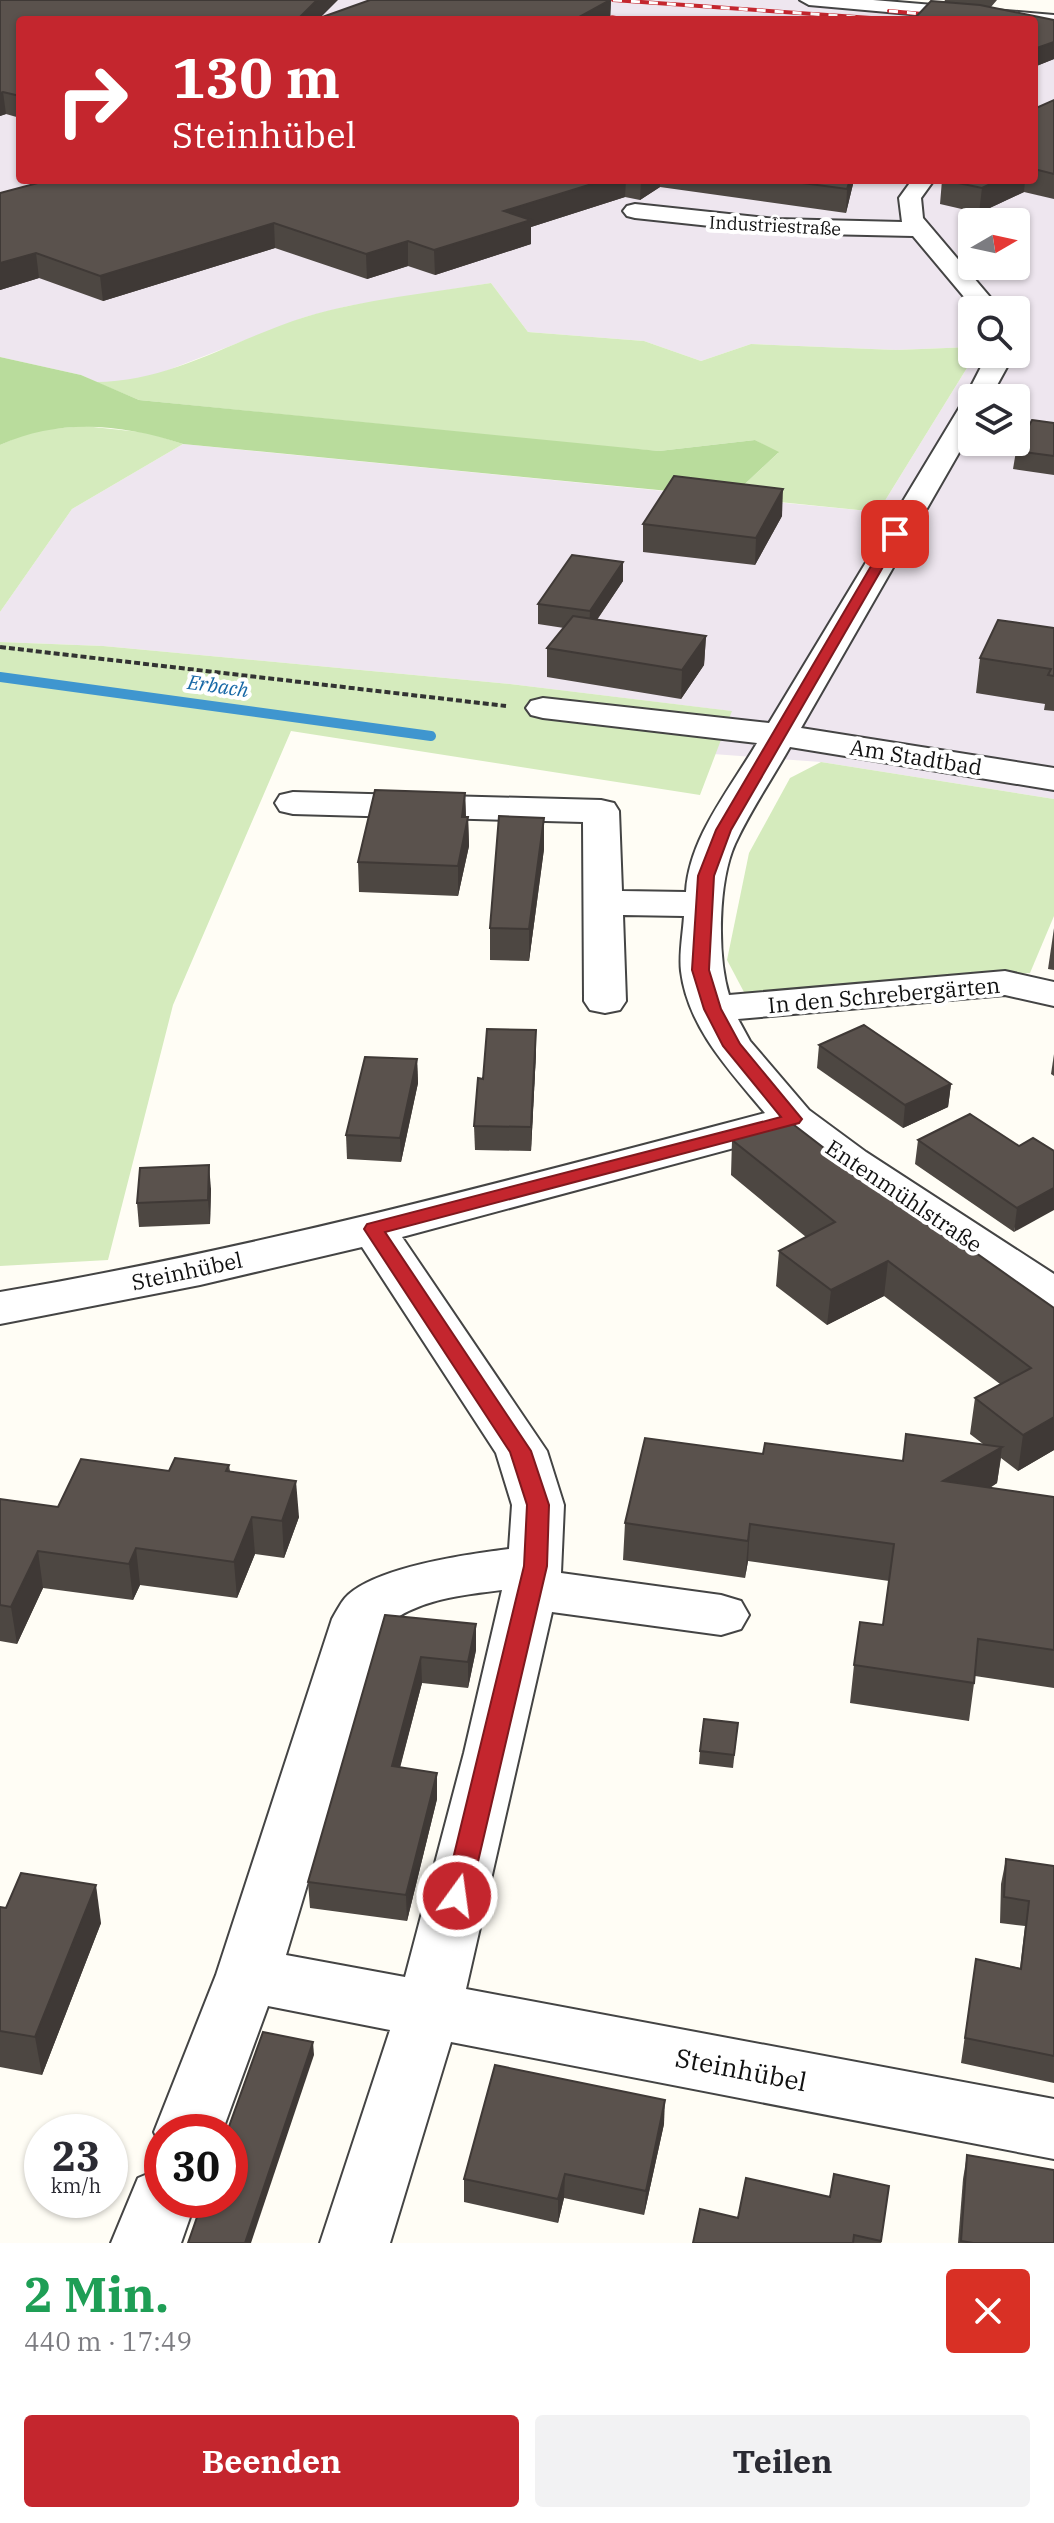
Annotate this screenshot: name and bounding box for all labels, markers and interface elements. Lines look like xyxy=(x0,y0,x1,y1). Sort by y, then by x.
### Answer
text: 130 m xyxy=(172,41,340,113)
icon: right xyxy=(40,48,144,152)
text: Steinhübel xyxy=(172,111,356,158)
north arrow xyxy=(958,208,1030,280)
map controls xyxy=(958,208,1030,456)
street label: Industriestraße xyxy=(708,211,842,240)
button: search xyxy=(958,296,1030,368)
button: layers xyxy=(958,384,1030,456)
pin xyxy=(861,500,929,568)
icon: arrive xyxy=(873,512,917,556)
water label: Erbach xyxy=(185,668,250,703)
street label: Am Stadtbad xyxy=(848,732,984,781)
street label: In den Schrebergärten xyxy=(767,970,1001,1019)
street label: Entenmühlstraße xyxy=(820,1132,988,1259)
street label: Steinhübel xyxy=(129,1245,245,1296)
position arrow xyxy=(415,1854,499,1938)
street label: Steinhübel xyxy=(673,2040,810,2098)
speed limit sign: 30 xyxy=(144,2114,248,2218)
text: 23 xyxy=(52,2130,100,2182)
text: km/h xyxy=(51,2172,101,2199)
text: 2 Min. xyxy=(24,2263,169,2325)
button: close xyxy=(946,2269,1030,2353)
text: 440 m · 17:49 xyxy=(24,2324,192,2358)
button: Beenden xyxy=(24,2415,519,2507)
button: Teilen xyxy=(535,2415,1030,2507)

